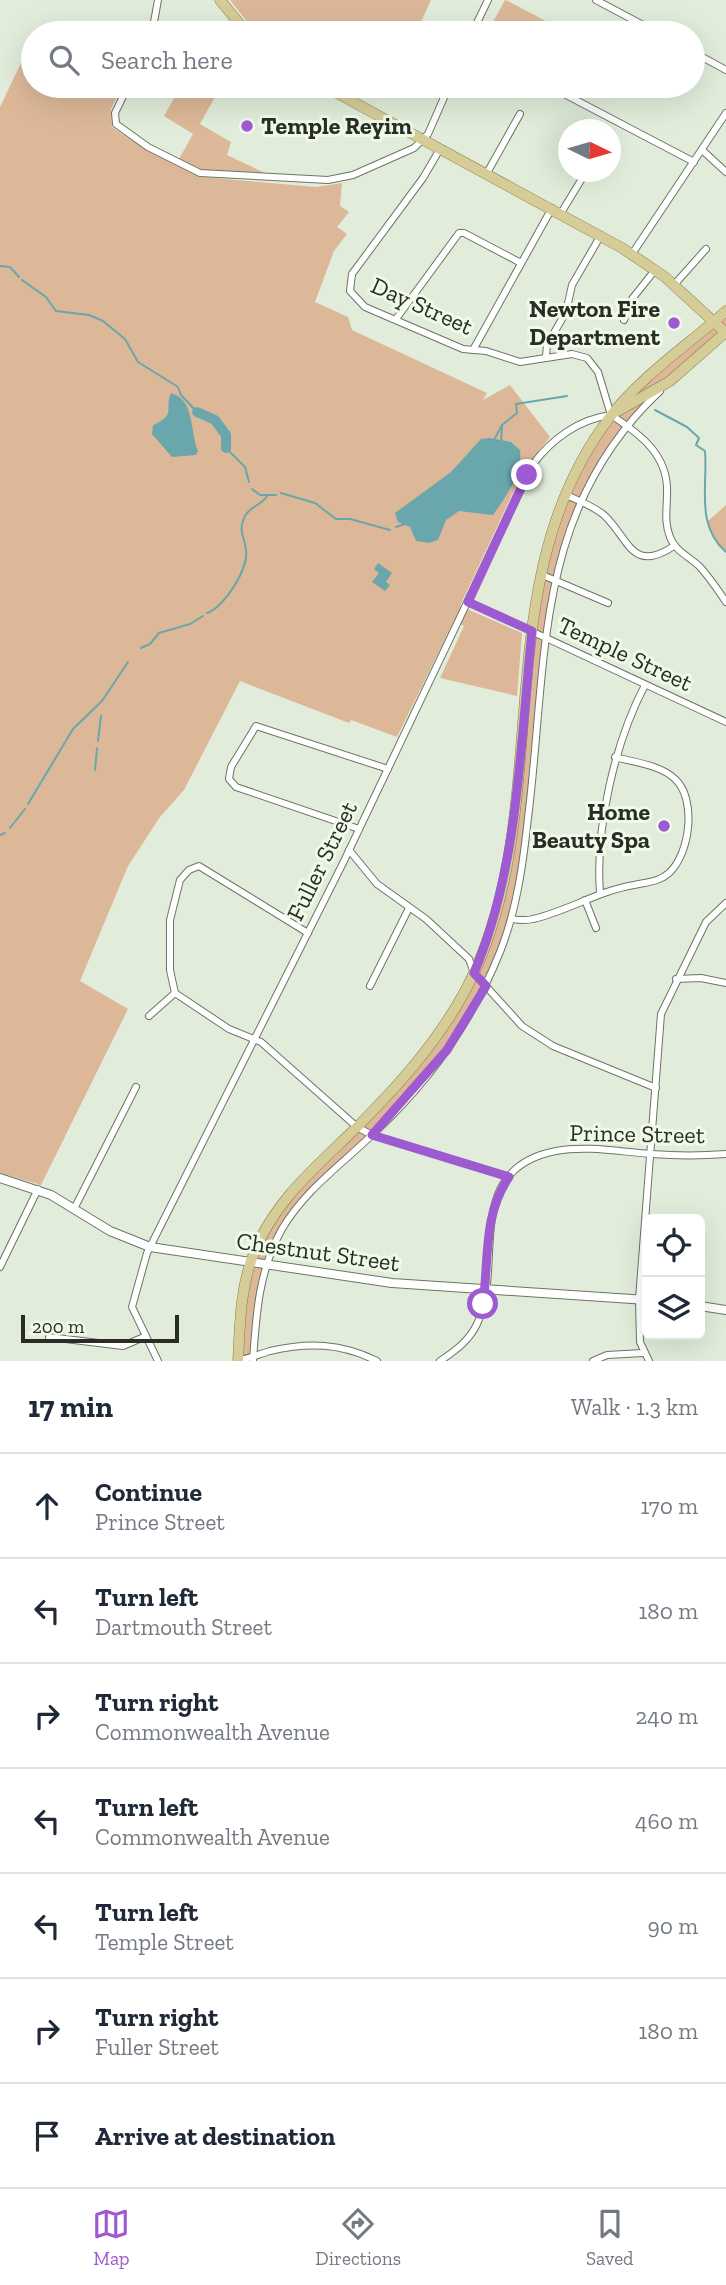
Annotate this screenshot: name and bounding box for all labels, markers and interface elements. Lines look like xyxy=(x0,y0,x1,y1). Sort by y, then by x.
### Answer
search box xyxy=(21,21,705,98)
icon: search xyxy=(45,41,83,79)
text: Search here xyxy=(101,44,233,76)
place label: Temple Reyim xyxy=(261,111,412,140)
marker: Temple Reyim xyxy=(239,118,255,134)
north arrow xyxy=(558,119,621,182)
street label: Day Street xyxy=(367,270,478,341)
place label: Newton Fire Department xyxy=(529,294,660,351)
marker: Newton Fire Department xyxy=(666,315,682,331)
route end xyxy=(511,459,542,490)
street label: Temple Street xyxy=(553,610,697,697)
street label: Fuller Street xyxy=(280,796,363,925)
place label: Home Beauty Spa xyxy=(532,797,650,854)
marker: Home Beauty Spa xyxy=(656,818,672,834)
street label: Prince Street xyxy=(569,1118,705,1149)
map controls xyxy=(642,1214,705,1340)
button: locate xyxy=(642,1214,705,1277)
street label: Chestnut Street xyxy=(235,1226,402,1277)
button: layers xyxy=(642,1277,705,1340)
route start xyxy=(467,1288,498,1319)
scale bar xyxy=(21,1312,178,1344)
text: 200 m xyxy=(32,1315,84,1338)
text: 17 min xyxy=(28,1389,113,1425)
text: Walk · 1.3 km xyxy=(571,1393,698,1421)
text: Continue xyxy=(95,1476,202,1508)
icon: ahead xyxy=(28,1487,66,1525)
text: 170 m xyxy=(640,1492,698,1520)
text: Prince Street xyxy=(95,1508,225,1536)
text: Turn left xyxy=(95,1581,198,1613)
icon: left xyxy=(28,1592,66,1630)
text: 180 m xyxy=(638,1597,698,1625)
text: Dartmouth Street xyxy=(95,1613,272,1641)
text: Turn right xyxy=(95,1686,218,1718)
icon: right xyxy=(28,1697,66,1735)
text: 240 m xyxy=(635,1702,698,1730)
text: Commonwealth Avenue xyxy=(95,1718,330,1746)
text: Turn left xyxy=(95,1791,198,1823)
icon: left xyxy=(28,1802,66,1840)
text: 460 m xyxy=(635,1807,698,1835)
text: Commonwealth Avenue xyxy=(95,1823,330,1851)
text: Turn left xyxy=(95,1896,198,1928)
icon: left xyxy=(28,1907,66,1945)
text: 90 m xyxy=(647,1912,698,1940)
text: Temple Street xyxy=(95,1928,234,1956)
text: Turn right xyxy=(95,2001,218,2033)
icon: right xyxy=(28,2012,66,2050)
text: 180 m xyxy=(638,2017,698,2045)
text: Fuller Street xyxy=(95,2033,219,2061)
icon: arrive xyxy=(28,2117,66,2155)
text: Arrive at destination xyxy=(95,2120,335,2152)
tab: Map xyxy=(92,2205,130,2270)
tab: Directions xyxy=(315,2205,401,2270)
tab: Saved xyxy=(586,2205,634,2270)

